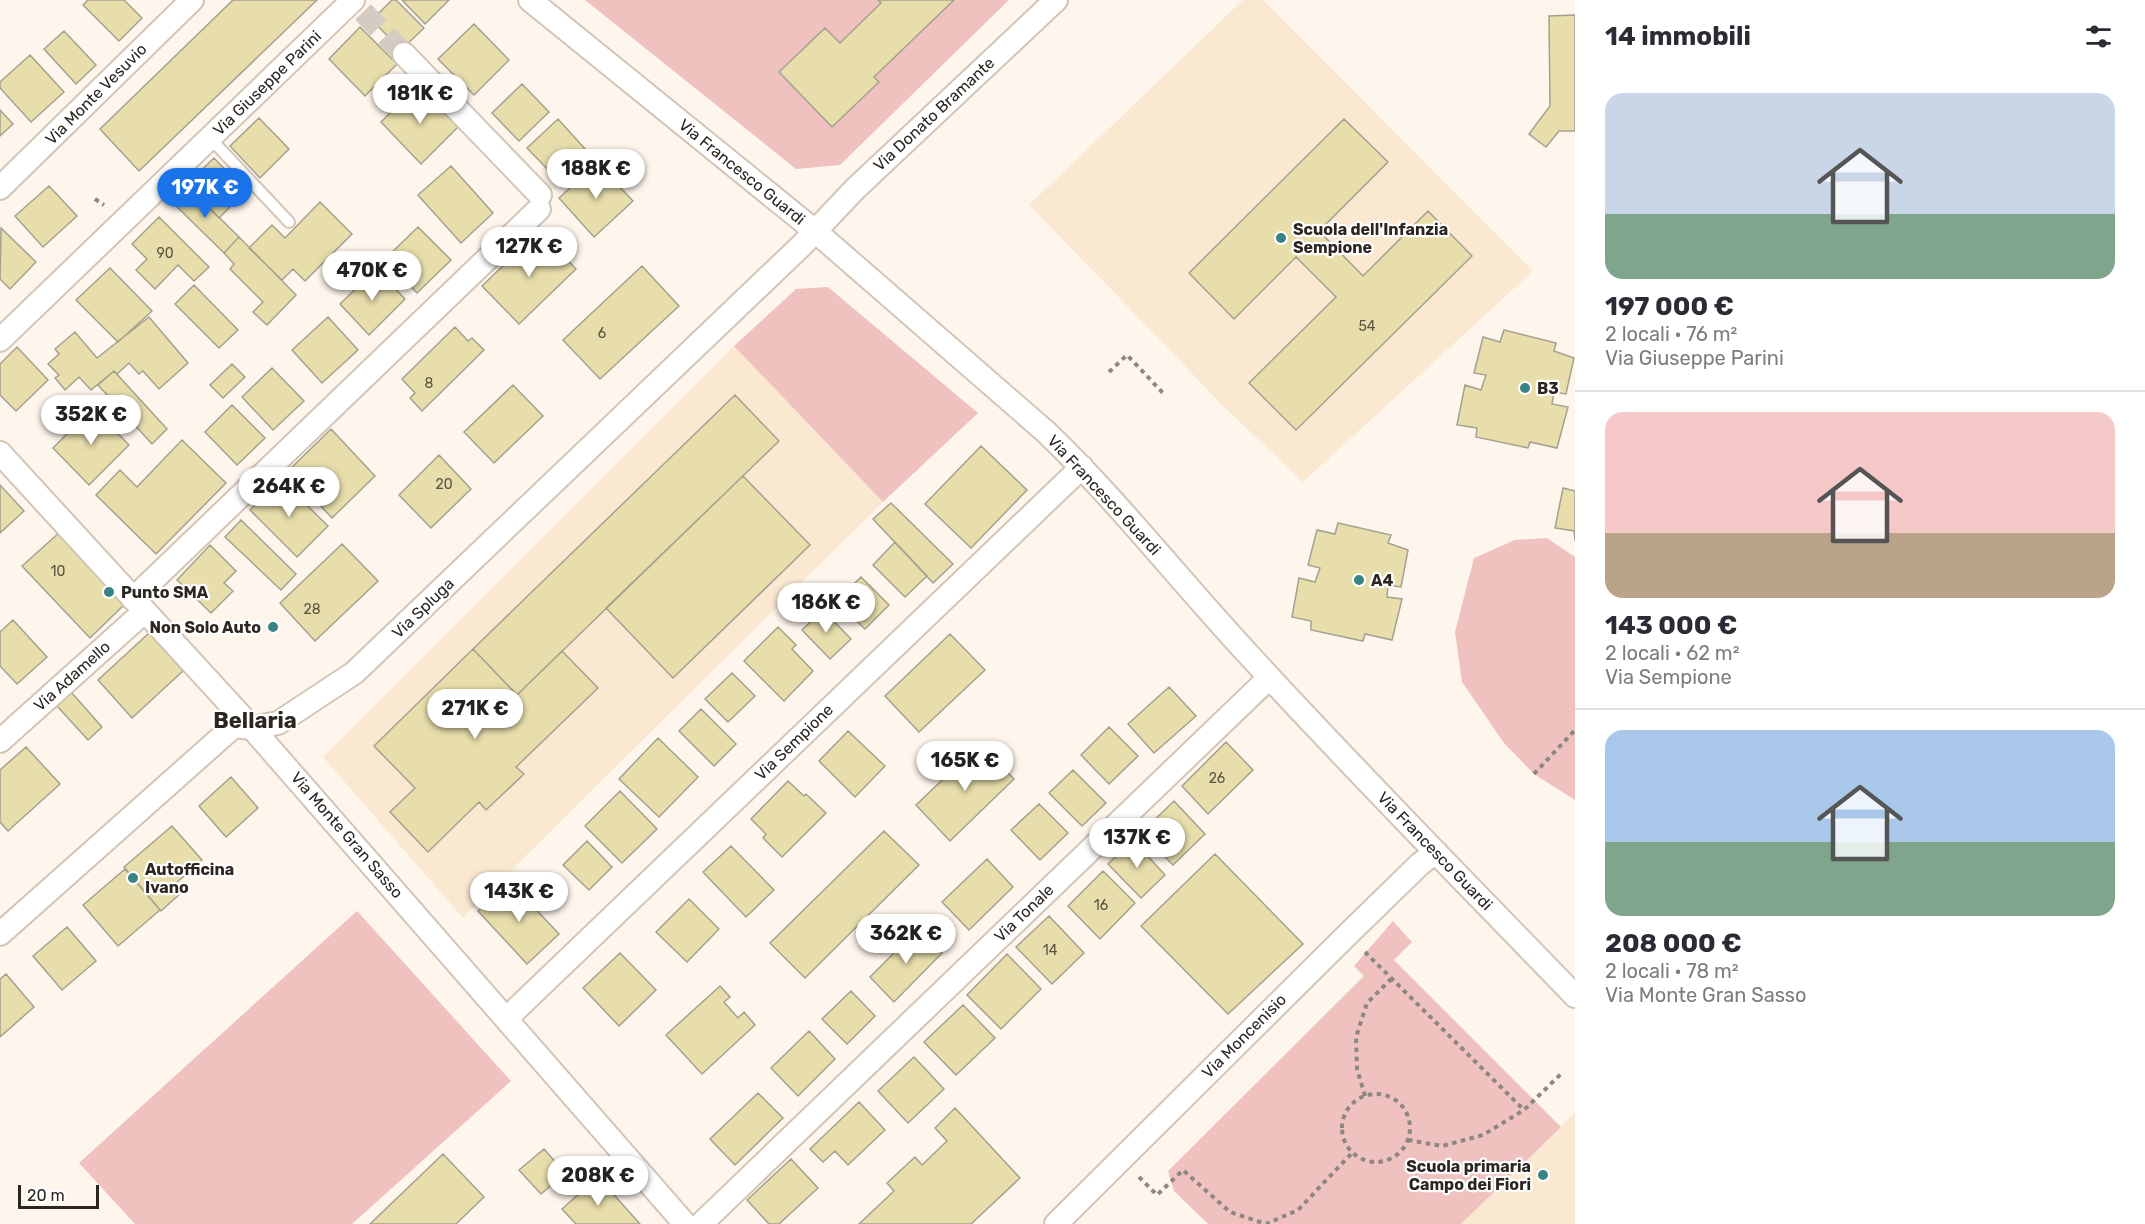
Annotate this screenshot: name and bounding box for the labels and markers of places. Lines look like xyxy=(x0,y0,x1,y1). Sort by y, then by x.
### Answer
pin: 181K € xyxy=(371,74,469,125)
pin: 188K € xyxy=(547,149,645,200)
pin: 197K € xyxy=(156,168,254,219)
place label: Scuola dell'Infanzia Sempione xyxy=(1293,220,1448,257)
pin: 127K € xyxy=(480,227,578,278)
marker: Scuola dell'Infanzia Sempione xyxy=(1274,231,1288,245)
pin: 470K € xyxy=(323,251,421,302)
place label: B3 xyxy=(1537,379,1559,398)
marker: B3 xyxy=(1518,381,1532,395)
pin: 352K € xyxy=(42,395,140,446)
pin: 264K € xyxy=(240,467,338,518)
place label: A4 xyxy=(1371,571,1393,590)
marker: A4 xyxy=(1352,573,1366,587)
place label: Punto SMA xyxy=(121,583,209,602)
pin: 186K € xyxy=(777,583,875,634)
marker: Punto SMA xyxy=(102,585,116,599)
place label: Non Solo Auto xyxy=(149,618,261,637)
marker: Non Solo Auto xyxy=(266,620,280,634)
pin: 271K € xyxy=(426,689,524,740)
pin: 165K € xyxy=(916,741,1014,792)
pin: 137K € xyxy=(1088,818,1186,869)
place label: Autofficina Ivano xyxy=(145,860,234,897)
marker: Autofficina Ivano xyxy=(126,871,140,885)
pin: 143K € xyxy=(470,872,568,923)
pin: 362K € xyxy=(857,914,955,965)
pin: 208K € xyxy=(549,1156,647,1207)
place label: Scuola primaria Campo dei Fiori xyxy=(1406,1157,1531,1194)
marker: Scuola primaria Campo dei Fiori xyxy=(1536,1168,1550,1182)

